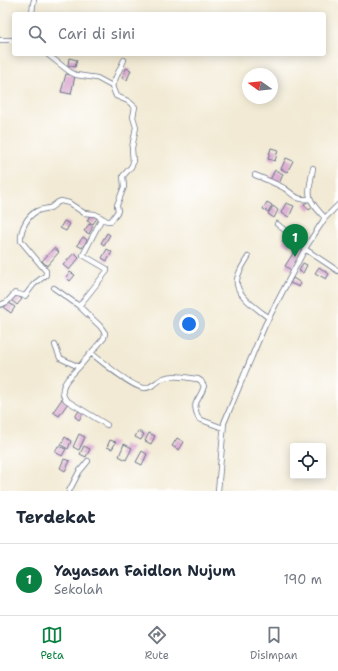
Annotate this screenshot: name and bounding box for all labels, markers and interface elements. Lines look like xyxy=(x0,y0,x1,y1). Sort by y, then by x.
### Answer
search box xyxy=(12,12,326,56)
icon: search xyxy=(26,23,48,45)
text: Cari di sini xyxy=(58,24,135,44)
north arrow xyxy=(242,68,278,104)
pin: 1 xyxy=(282,224,308,257)
your location xyxy=(179,314,199,334)
map controls xyxy=(290,443,326,479)
button: locate xyxy=(290,443,326,479)
text: Terdekat xyxy=(16,506,96,528)
text: Yayasan Faidlon Nujum xyxy=(54,561,236,581)
text: 1 xyxy=(26,571,32,588)
text: 190 m xyxy=(283,571,322,588)
text: Sekolah xyxy=(54,581,103,598)
tab: Peta xyxy=(40,624,64,663)
tab: Rute xyxy=(145,624,169,663)
tab: Disimpan xyxy=(250,624,298,663)

